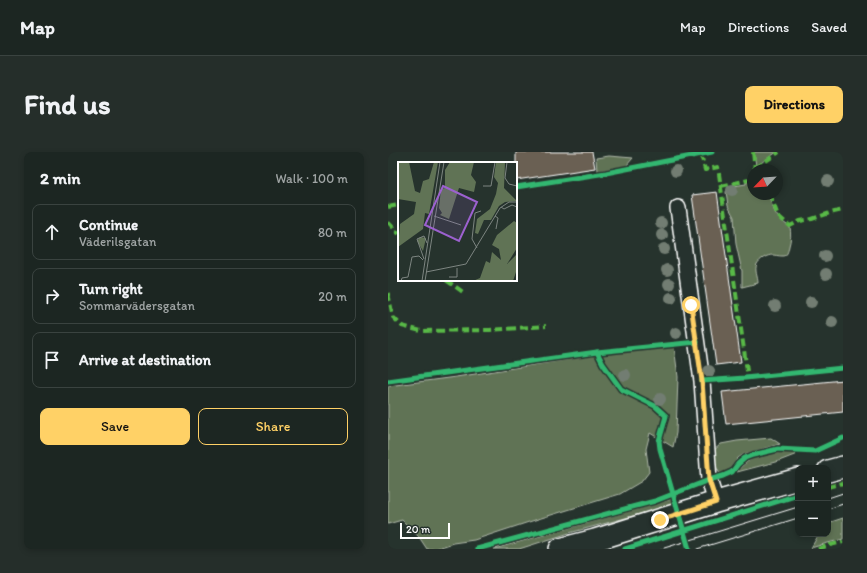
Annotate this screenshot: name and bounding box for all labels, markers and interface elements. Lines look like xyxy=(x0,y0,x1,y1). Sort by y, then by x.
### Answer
text: Map xyxy=(20,16,55,39)
text: Map xyxy=(680,19,706,36)
text: Directions xyxy=(728,19,789,36)
text: Saved xyxy=(811,19,847,36)
button: Directions xyxy=(745,86,843,123)
text: Find us xyxy=(24,87,111,121)
inset map xyxy=(398,162,517,281)
north arrow xyxy=(747,164,783,200)
text: 2 min xyxy=(40,168,80,188)
text: Walk · 100 m xyxy=(275,171,348,186)
text: Continue xyxy=(79,216,138,234)
icon: ahead xyxy=(41,221,63,243)
text: 80 m xyxy=(318,225,347,240)
text: Väderilsgatan xyxy=(79,234,156,249)
text: Turn right xyxy=(79,280,143,298)
icon: right xyxy=(41,285,63,307)
text: 20 m xyxy=(318,289,347,304)
route start xyxy=(682,296,700,314)
text: Sommarvädersgatan xyxy=(79,298,195,313)
icon: arrive xyxy=(41,349,63,371)
text: Arrive at destination xyxy=(79,351,211,369)
button: Save xyxy=(40,408,190,445)
button: Share xyxy=(198,408,348,445)
map controls xyxy=(795,465,831,537)
button: + xyxy=(795,465,831,501)
button: − xyxy=(795,501,831,537)
route end xyxy=(651,511,669,529)
scale bar xyxy=(400,521,450,540)
text: 20 m xyxy=(406,523,430,536)

